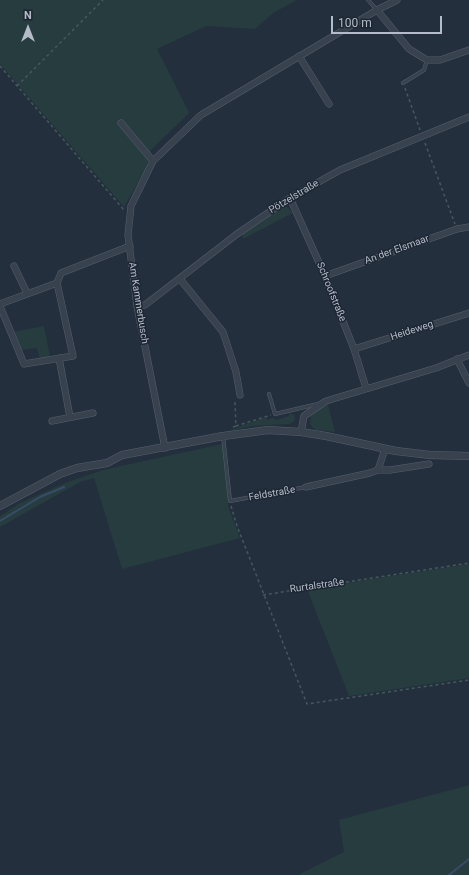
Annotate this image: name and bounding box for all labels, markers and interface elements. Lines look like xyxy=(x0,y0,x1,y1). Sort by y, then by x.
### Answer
north arrow xyxy=(8,8,48,48)
scale bar xyxy=(333,8,444,34)
text: N xyxy=(24,9,32,22)
text: 100 m xyxy=(338,16,372,30)
street label: Pötzelstraße xyxy=(267,177,321,217)
street label: An der Elsmaar xyxy=(363,233,431,267)
street label: Schroofstraße xyxy=(314,260,348,324)
street label: Am Kammerbusch xyxy=(126,261,150,345)
street label: Heideweg xyxy=(389,318,435,344)
street label: Feldstraße xyxy=(248,484,296,504)
street label: Rurtalstraße xyxy=(289,576,345,596)

